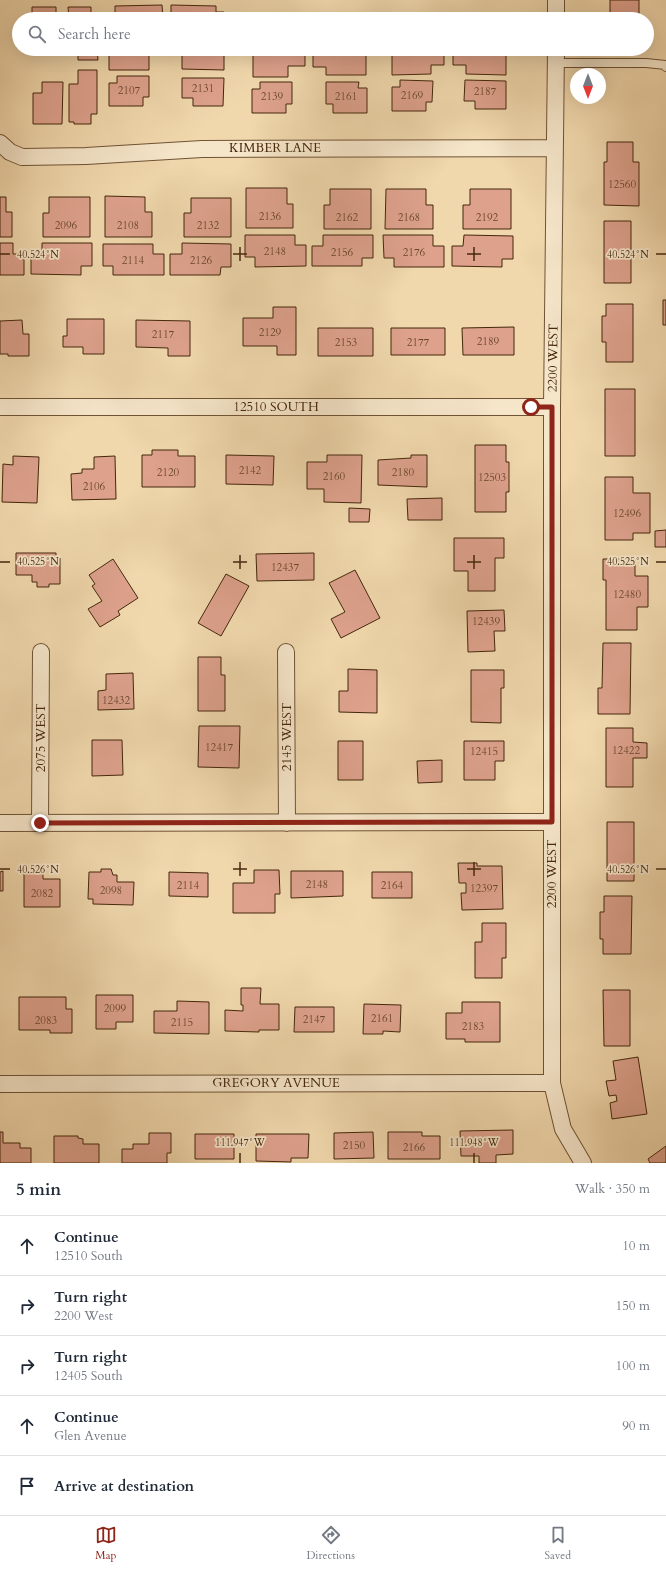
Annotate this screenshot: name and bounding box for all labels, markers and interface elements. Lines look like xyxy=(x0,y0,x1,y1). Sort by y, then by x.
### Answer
search box xyxy=(12,12,654,56)
icon: search xyxy=(26,23,48,45)
text: Search here xyxy=(58,24,131,44)
north arrow xyxy=(570,68,606,104)
house number: 2131 xyxy=(192,81,214,96)
house number: 2107 xyxy=(118,83,141,98)
house number: 2187 xyxy=(474,84,497,99)
house number: 2169 xyxy=(401,88,424,103)
house number: 2139 xyxy=(261,89,284,104)
house number: 2161 xyxy=(335,89,357,104)
street label: KIMBER LANE xyxy=(229,139,321,157)
house number: 12560 xyxy=(608,177,636,192)
house number: 2136 xyxy=(259,209,282,224)
house number: 2162 xyxy=(336,210,359,225)
house number: 2168 xyxy=(398,210,420,225)
house number: 2192 xyxy=(476,210,499,225)
house number: 2096 xyxy=(55,218,78,233)
house number: 2108 xyxy=(117,218,139,233)
house number: 2132 xyxy=(197,218,220,233)
house number: 2148 xyxy=(264,244,286,259)
house number: 2156 xyxy=(331,245,354,260)
house number: 2176 xyxy=(403,245,426,260)
text: 40.524°N xyxy=(17,248,59,262)
text: 40.524°N xyxy=(607,248,649,262)
house number: 2114 xyxy=(122,253,145,268)
house number: 2126 xyxy=(190,253,213,268)
street label: 2200 WEST xyxy=(543,323,563,392)
house number: 2129 xyxy=(259,325,282,340)
house number: 2117 xyxy=(152,327,175,342)
house number: 2189 xyxy=(477,334,500,349)
house number: 2153 xyxy=(335,335,358,350)
house number: 2177 xyxy=(407,335,430,350)
street label: 12510 SOUTH xyxy=(233,398,319,416)
route start xyxy=(522,398,540,416)
house number: 2142 xyxy=(239,463,262,478)
house number: 2120 xyxy=(157,465,180,480)
house number: 2180 xyxy=(392,465,415,480)
house number: 2160 xyxy=(323,469,346,484)
house number: 12503 xyxy=(478,470,506,485)
house number: 2106 xyxy=(83,479,106,494)
house number: 12496 xyxy=(613,506,641,521)
text: 40.525°N xyxy=(17,555,59,569)
text: 40.525°N xyxy=(607,555,649,569)
house number: 12437 xyxy=(271,560,299,575)
house number: 12480 xyxy=(613,587,641,602)
house number: 12439 xyxy=(472,614,500,629)
house number: 12432 xyxy=(102,693,130,708)
street label: 2145 WEST xyxy=(278,702,296,771)
street label: 2075 WEST xyxy=(32,703,50,772)
house number: 12417 xyxy=(205,740,233,755)
house number: 12422 xyxy=(612,743,640,758)
house number: 12415 xyxy=(470,744,498,759)
route end xyxy=(31,814,49,832)
street label: 2200 WEST xyxy=(543,839,561,908)
text: 40.526°N xyxy=(17,863,59,877)
text: 40.526°N xyxy=(607,863,649,877)
house number: 2148 xyxy=(306,877,328,892)
house number: 2114 xyxy=(177,878,200,893)
house number: 2164 xyxy=(381,878,404,893)
house number: 12397 xyxy=(470,881,498,896)
house number: 2098 xyxy=(100,883,122,898)
house number: 2082 xyxy=(31,886,54,901)
house number: 2099 xyxy=(104,1001,127,1016)
house number: 2161 xyxy=(371,1011,393,1026)
house number: 2147 xyxy=(303,1012,326,1027)
house number: 2083 xyxy=(35,1013,58,1028)
house number: 2115 xyxy=(171,1015,193,1030)
house number: 2183 xyxy=(462,1019,485,1034)
street label: GREGORY AVENUE xyxy=(212,1074,340,1092)
text: 111.947°W xyxy=(215,1136,266,1150)
text: 111.948°W xyxy=(449,1136,500,1150)
house number: 2150 xyxy=(343,1138,366,1153)
house number: 2166 xyxy=(403,1140,426,1155)
text: 5 min xyxy=(16,1178,61,1201)
text: Walk · 350 m xyxy=(575,1180,650,1198)
text: Continue xyxy=(54,1227,119,1247)
icon: ahead xyxy=(16,1235,38,1257)
text: 10 m xyxy=(622,1237,650,1255)
text: 12510 South xyxy=(54,1247,123,1265)
text: Turn right xyxy=(54,1287,127,1307)
icon: right xyxy=(16,1295,38,1317)
text: 150 m xyxy=(616,1297,650,1315)
text: 2200 West xyxy=(54,1307,113,1325)
text: Turn right xyxy=(54,1347,127,1367)
icon: right xyxy=(16,1355,38,1377)
text: 100 m xyxy=(616,1357,650,1375)
text: 12405 South xyxy=(54,1367,123,1385)
text: Continue xyxy=(54,1407,119,1427)
icon: ahead xyxy=(16,1415,38,1437)
text: 90 m xyxy=(622,1417,650,1435)
text: Glen Avenue xyxy=(54,1427,127,1445)
icon: arrive xyxy=(16,1475,38,1497)
text: Arrive at destination xyxy=(54,1476,194,1496)
tab: Map xyxy=(95,1524,117,1563)
tab: Directions xyxy=(306,1524,355,1563)
tab: Saved xyxy=(545,1524,571,1563)

